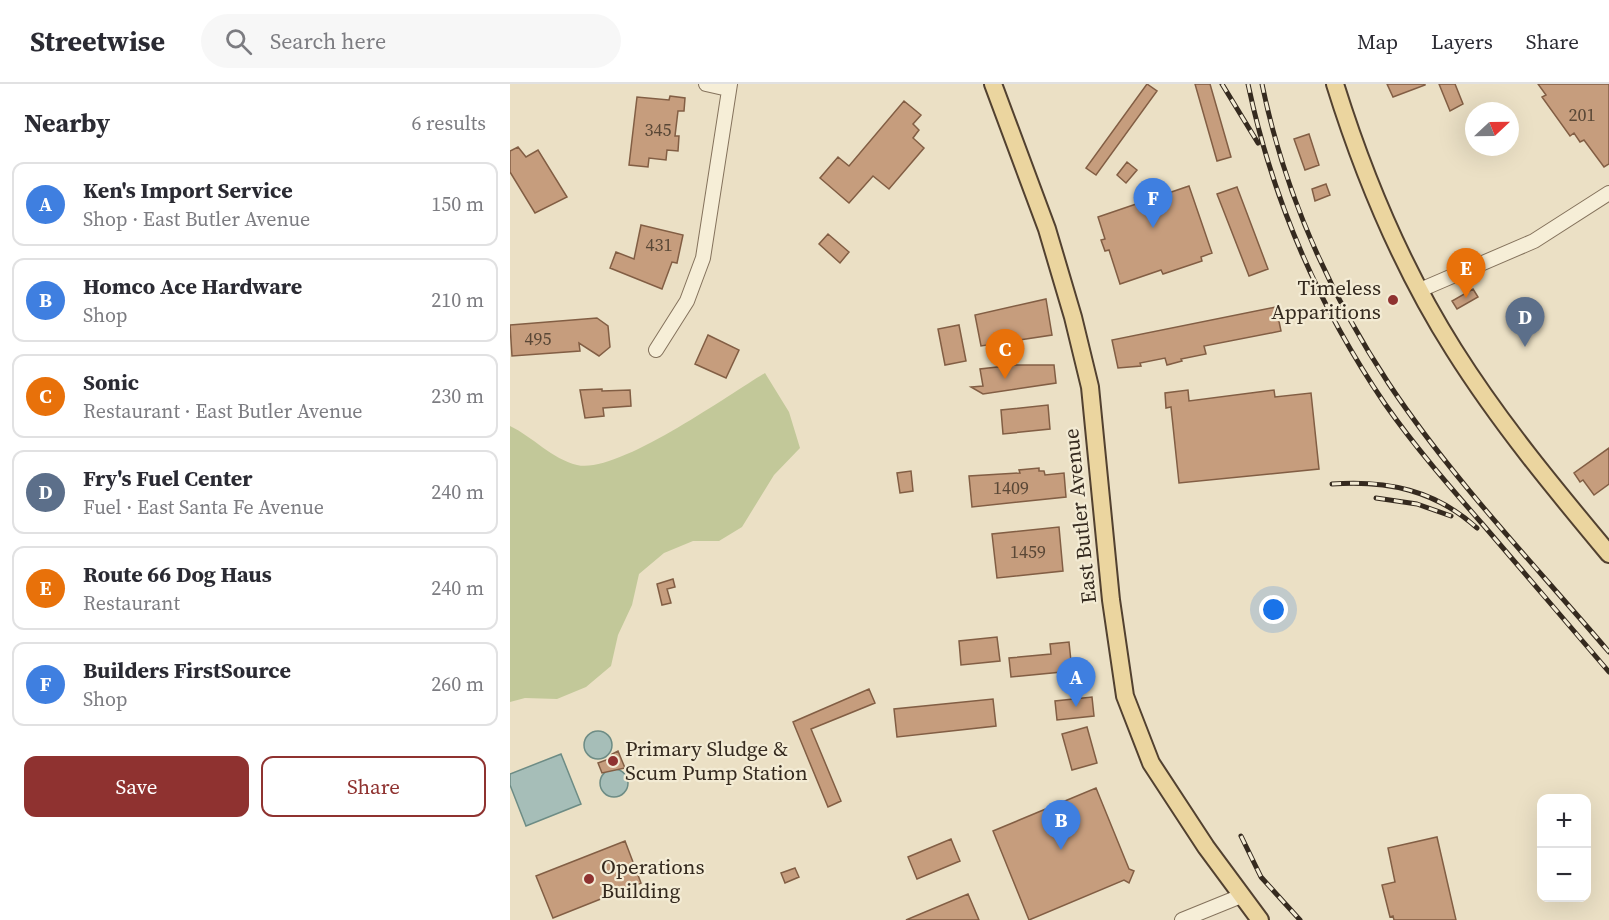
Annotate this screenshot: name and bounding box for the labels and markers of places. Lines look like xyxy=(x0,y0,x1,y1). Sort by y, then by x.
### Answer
pin: F xyxy=(1134,178,1172,228)
pin: E xyxy=(1446,248,1486,298)
place label: Timeless Apparitions xyxy=(1271,273,1381,326)
marker: Timeless Apparitions xyxy=(1386,293,1400,307)
pin: D xyxy=(1506,298,1544,347)
pin: C xyxy=(986,330,1024,379)
pin: A xyxy=(1056,658,1096,707)
place label: Primary Sludge & Scum Pump Station xyxy=(625,734,808,787)
marker: Primary Sludge & Scum Pump Station xyxy=(606,754,620,768)
pin: B xyxy=(1042,800,1080,850)
place label: Operations Building xyxy=(601,852,705,905)
marker: Operations Building xyxy=(582,872,596,886)

